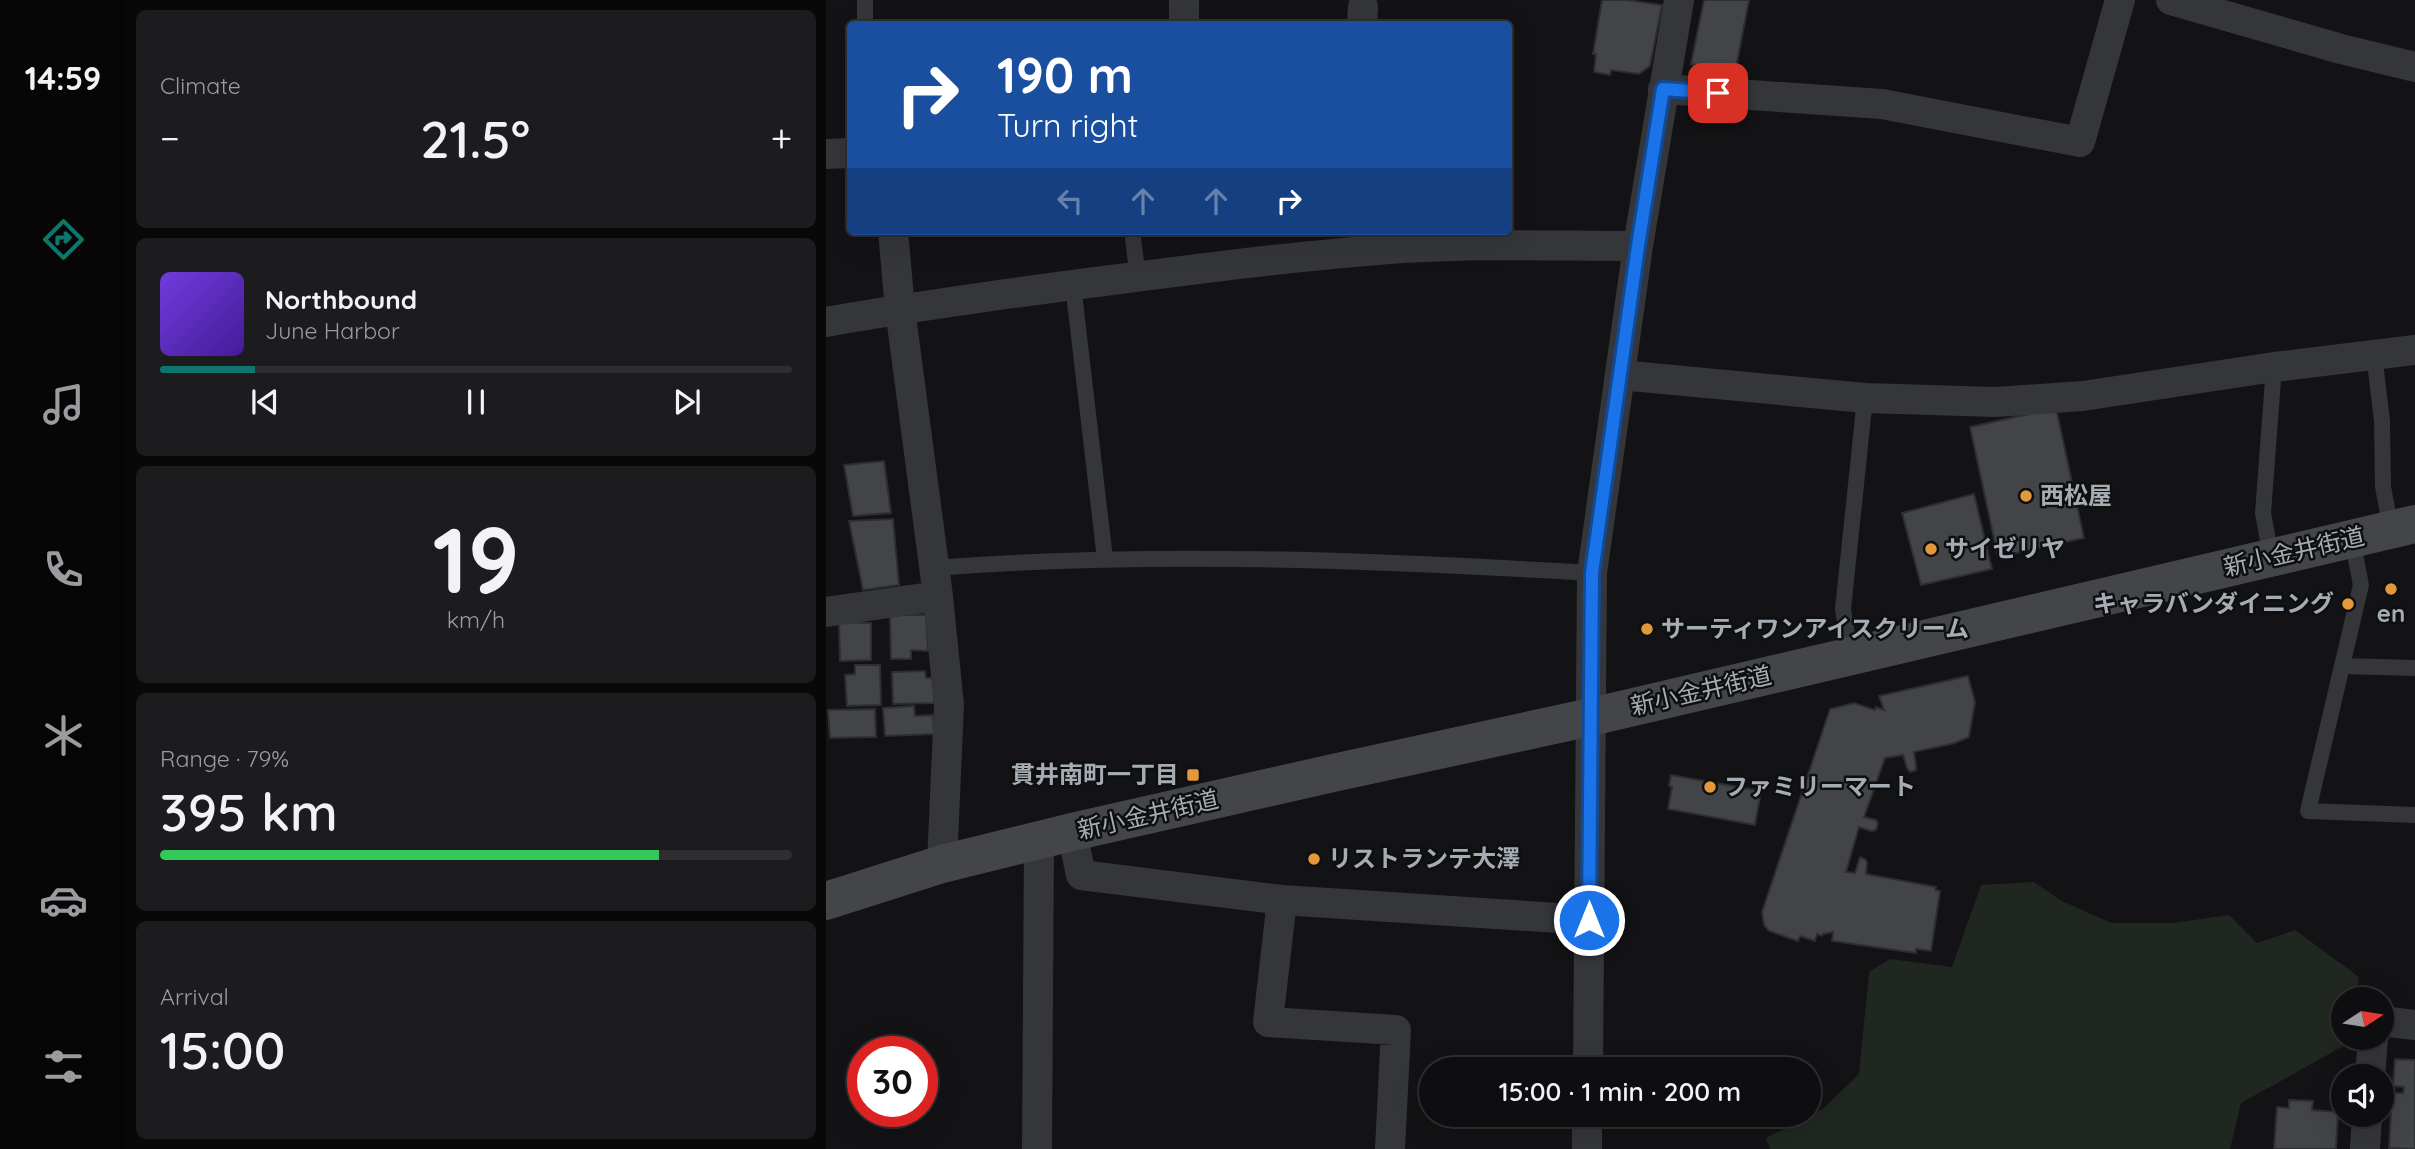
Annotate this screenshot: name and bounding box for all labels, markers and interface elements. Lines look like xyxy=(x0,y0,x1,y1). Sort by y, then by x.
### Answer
text: 190 m xyxy=(997,44,1133,105)
icon: right xyxy=(882,49,973,140)
text: 14:59 xyxy=(25,58,101,98)
pin xyxy=(1688,63,1748,123)
text: Climate xyxy=(160,71,241,100)
icon: arrive xyxy=(1699,74,1737,112)
text: Turn right xyxy=(997,105,1138,145)
text: 21.5° xyxy=(420,106,530,171)
text: − xyxy=(160,114,180,162)
text: + xyxy=(771,114,792,162)
icon: left xyxy=(1051,182,1089,220)
icon: ahead xyxy=(1124,182,1162,220)
icon: ahead xyxy=(1197,182,1235,220)
icon: right xyxy=(1270,182,1308,220)
icon: directions xyxy=(39,215,88,264)
text: Northbound xyxy=(265,283,417,316)
text: June Harbor xyxy=(265,316,400,345)
icon: music xyxy=(39,380,88,429)
icon: previous xyxy=(246,383,284,421)
icon: pause xyxy=(457,383,495,421)
icon: next xyxy=(668,383,706,421)
place label: 西松屋 xyxy=(2040,480,2112,510)
marker: 西松屋 xyxy=(2018,488,2034,504)
text: 19 xyxy=(432,502,520,616)
street label: 新小金井街道 xyxy=(2220,520,2367,582)
place label: サイゼリヤ xyxy=(1945,533,2065,563)
marker: サイゼリヤ xyxy=(1923,541,1939,557)
icon: phone xyxy=(39,545,88,594)
marker: en xyxy=(2383,581,2399,597)
place label: キャラバンダイニング xyxy=(2093,588,2334,618)
marker: キャラバンダイニング xyxy=(2340,596,2356,612)
place label: en xyxy=(2377,598,2405,628)
text: km/h xyxy=(447,605,505,634)
place label: サーティワンアイスクリーム xyxy=(1661,613,1969,643)
marker: サーティワンアイスクリーム xyxy=(1639,621,1655,637)
street label: 新小金井街道 xyxy=(1627,659,1774,721)
icon: climate xyxy=(39,711,88,760)
text: Range · 79% xyxy=(160,744,289,773)
place label: 貫井南町一丁目 xyxy=(1011,759,1179,789)
marker: 貫井南町一丁目 xyxy=(1185,767,1201,783)
place label: ファミリーマート xyxy=(1724,771,1916,801)
text: 395 km xyxy=(160,779,338,844)
marker: ファミリーマート xyxy=(1702,779,1718,795)
street label: 新小金井街道 xyxy=(1074,783,1221,845)
place label: リストランテ大澤 xyxy=(1328,843,1520,873)
marker: リストランテ大澤 xyxy=(1306,851,1322,867)
icon: car xyxy=(39,876,88,925)
position arrow xyxy=(1552,883,1626,957)
text: Arrival xyxy=(160,982,229,1011)
north arrow xyxy=(2331,987,2394,1050)
map controls xyxy=(2331,987,2394,1127)
text: 15:00 xyxy=(160,1017,285,1082)
speed limit sign: 30 xyxy=(847,1036,938,1127)
icon: filters xyxy=(39,1042,88,1091)
button: sound xyxy=(2331,1064,2394,1127)
text: 15:00 · 1 min · 200 m xyxy=(1499,1075,1741,1108)

